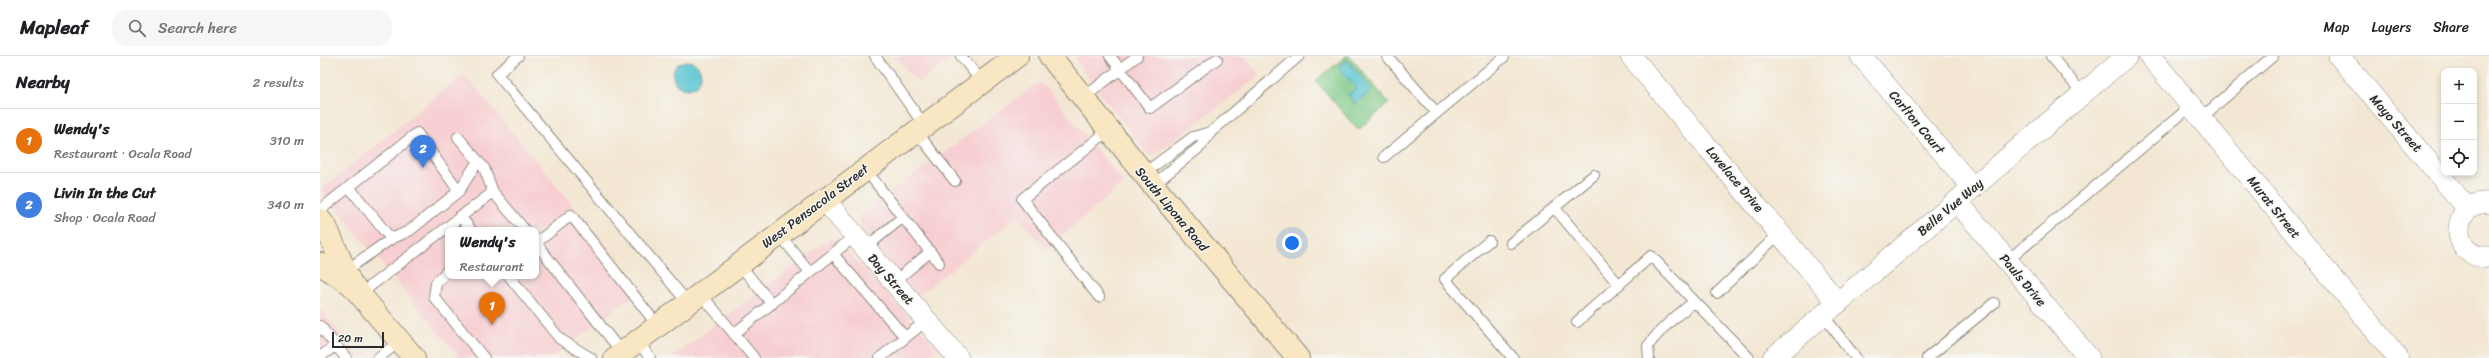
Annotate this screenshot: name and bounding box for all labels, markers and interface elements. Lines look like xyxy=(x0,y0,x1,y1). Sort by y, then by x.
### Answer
search box xyxy=(112,10,392,46)
text: Mapleaf xyxy=(20,11,88,44)
text: Search here xyxy=(158,15,237,41)
text: Map xyxy=(2324,15,2349,40)
text: Layers xyxy=(2371,15,2411,40)
text: Share xyxy=(2433,15,2469,40)
icon: search xyxy=(126,17,148,39)
text: Nearby xyxy=(16,67,70,97)
map controls xyxy=(2441,68,2477,176)
button: + xyxy=(2441,68,2477,104)
text: 2 results xyxy=(253,71,304,94)
street label: Carlton Court xyxy=(1883,85,1951,160)
street label: Mayo Street xyxy=(2364,88,2428,158)
button: − xyxy=(2441,104,2477,140)
text: Wendy's xyxy=(54,116,109,142)
text: 1 xyxy=(26,129,32,152)
text: 310 m xyxy=(270,129,304,152)
pin: 2 xyxy=(410,135,436,168)
button: locate xyxy=(2441,140,2477,176)
street label: Lovelace Drive xyxy=(1700,141,1770,217)
text: Restaurant · Ocala Road xyxy=(54,142,191,165)
street label: West Pensacola Street xyxy=(756,157,874,254)
street label: South Lipona Road xyxy=(1129,161,1215,258)
street label: Murat Street xyxy=(2241,170,2307,244)
street label: Belle Vue Way xyxy=(1912,172,1989,242)
text: Livin In the Cut xyxy=(54,180,156,206)
text: 2 xyxy=(25,193,33,216)
text: 340 m xyxy=(267,193,304,216)
text: Shop · Ocala Road xyxy=(54,206,155,229)
popup xyxy=(445,227,539,279)
text: Wendy's xyxy=(460,229,515,255)
your location xyxy=(1282,233,1302,253)
street label: Day Street xyxy=(862,248,920,310)
street label: Pauls Drive xyxy=(1994,248,2053,312)
text: Restaurant xyxy=(460,255,524,278)
pin: 1 xyxy=(479,292,505,325)
text: 20 m xyxy=(338,329,363,348)
scale bar xyxy=(332,330,384,349)

